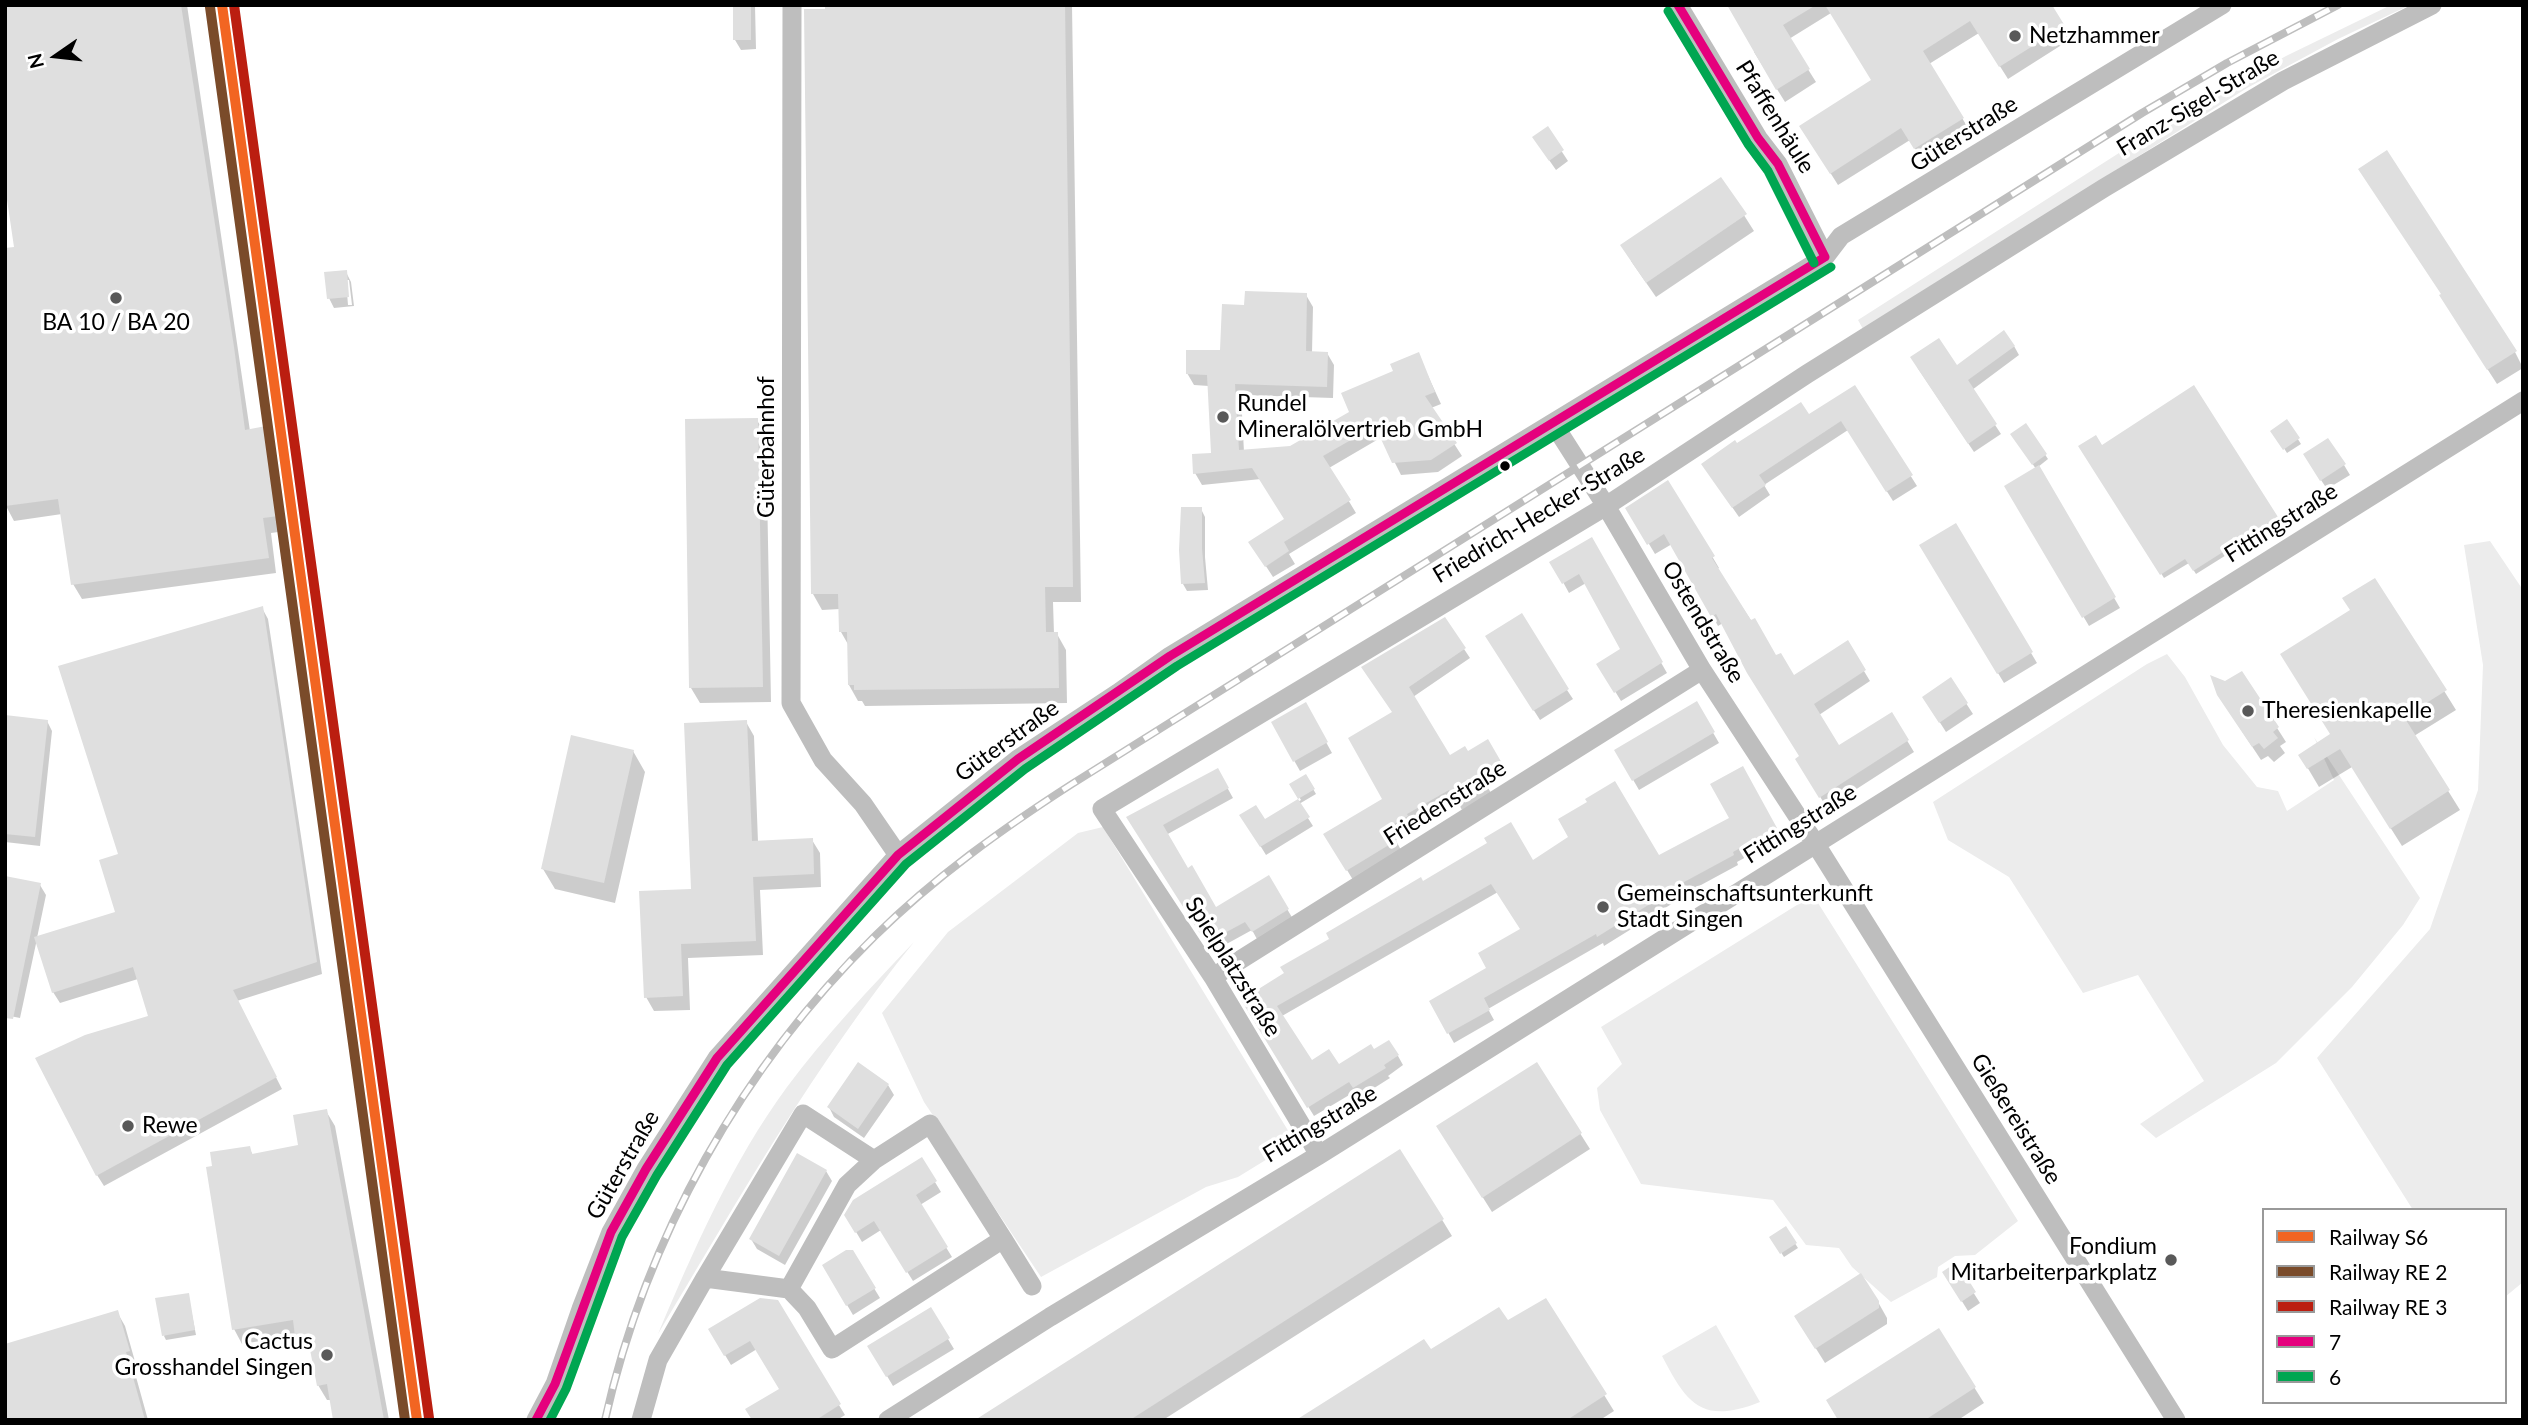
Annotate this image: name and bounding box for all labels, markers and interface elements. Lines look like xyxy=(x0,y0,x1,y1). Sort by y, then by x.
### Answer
north arrow xyxy=(21,21,91,91)
place label: Netzhammer xyxy=(2029,22,2160,50)
marker: Netzhammer xyxy=(2007,28,2023,44)
street label: Franz-Sigel-Straße xyxy=(2112,44,2284,162)
text: N xyxy=(22,51,48,71)
street label: Pfaffenhäule xyxy=(1729,56,1821,178)
street label: Güterstraße xyxy=(1905,90,2023,178)
marker: BA 10 / BA 20 xyxy=(108,290,124,306)
place label: BA 10 / BA 20 xyxy=(42,309,190,337)
street label: Güterbahnhof xyxy=(753,376,781,518)
place label: Rundel Mineralölvertrieb GmbH xyxy=(1237,390,1483,444)
marker: Rundel Mineralölvertrieb GmbH xyxy=(1215,409,1231,425)
street label: Friedrich-Hecker-Straße xyxy=(1428,441,1650,589)
unlabelled marker xyxy=(1498,459,1512,473)
street label: Fittingstraße xyxy=(2219,477,2343,569)
street label: Ostendstraße xyxy=(1656,556,1750,688)
street label: Güterstraße xyxy=(950,694,1064,788)
place label: Theresienkapelle xyxy=(2262,697,2432,725)
marker: Theresienkapelle xyxy=(2240,703,2256,719)
street label: Friedenstraße xyxy=(1379,754,1511,852)
street label: Fittingstraße xyxy=(1738,778,1862,870)
place label: Gemeinschaftsunterkunft Stadt Singen xyxy=(1617,880,1873,934)
street label: Spielplatzstraße xyxy=(1179,892,1287,1042)
marker: Gemeinschaftsunterkunft Stadt Singen xyxy=(1595,899,1611,915)
street label: Gießereistraße xyxy=(1965,1049,2067,1189)
street label: Fittingstraße xyxy=(1258,1079,1382,1169)
street label: Güterstraße xyxy=(581,1106,665,1224)
place label: Rewe xyxy=(142,1112,198,1140)
marker: Rewe xyxy=(120,1118,136,1134)
legend xyxy=(2262,1208,2507,1404)
text: Railway S6 xyxy=(2329,1224,2428,1249)
place label: Fondium Mitarbeiterparkplatz xyxy=(1950,1233,2157,1287)
marker: Fondium Mitarbeiterparkplatz xyxy=(2163,1252,2179,1268)
text: Railway RE 2 xyxy=(2329,1259,2448,1284)
text: Railway RE 3 xyxy=(2329,1294,2448,1319)
place label: Cactus Grosshandel Singen xyxy=(115,1328,313,1382)
text: 7 xyxy=(2329,1329,2341,1354)
marker: Cactus Grosshandel Singen xyxy=(319,1347,335,1363)
text: 6 xyxy=(2329,1364,2341,1389)

